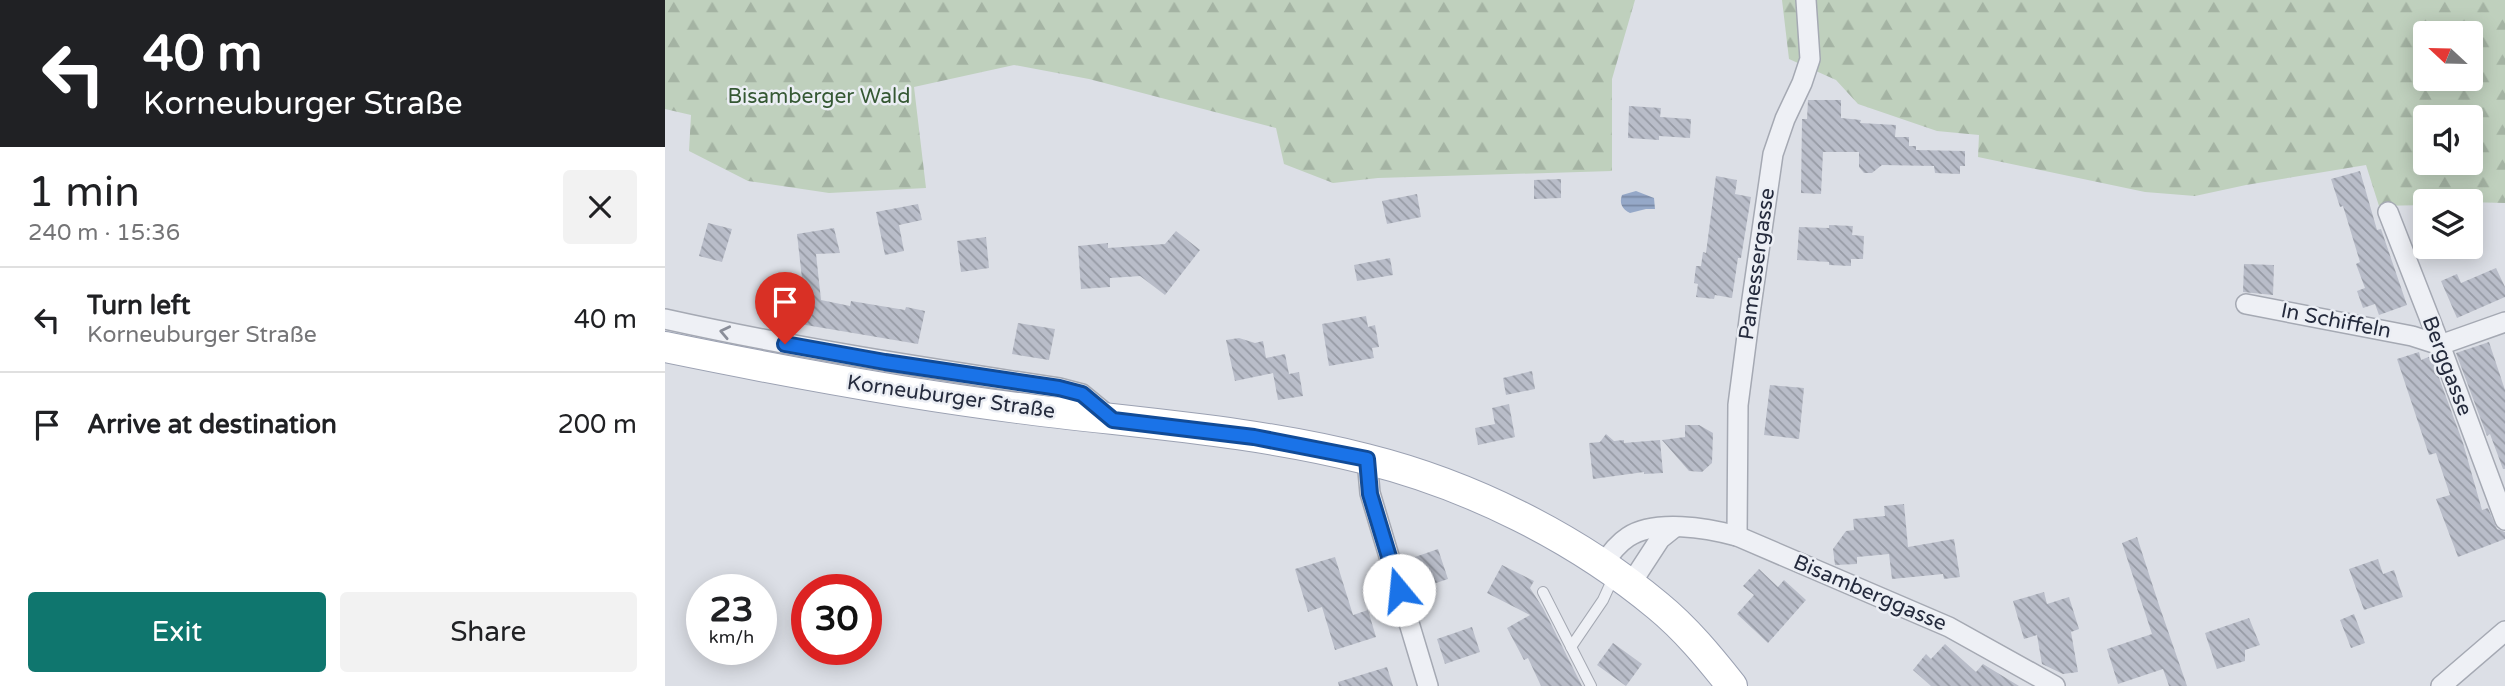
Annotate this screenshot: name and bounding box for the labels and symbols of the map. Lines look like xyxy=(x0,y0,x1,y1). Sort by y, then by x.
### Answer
north arrow xyxy=(2413,21,2483,91)
park label: Bisamberger Wald xyxy=(728,84,910,109)
street label: Pamessergasse xyxy=(1734,186,1780,342)
pin xyxy=(755,272,815,344)
street label: In Schiffeln xyxy=(2279,298,2393,344)
street label: Berggasse xyxy=(2417,313,2477,419)
one-way arrow xyxy=(719,326,731,341)
street label: Korneuburger Straße xyxy=(845,370,1057,424)
street label: Bisamberggasse xyxy=(1790,549,1950,637)
position arrow xyxy=(1362,553,1436,627)
speed limit sign: 30 xyxy=(791,574,882,665)

